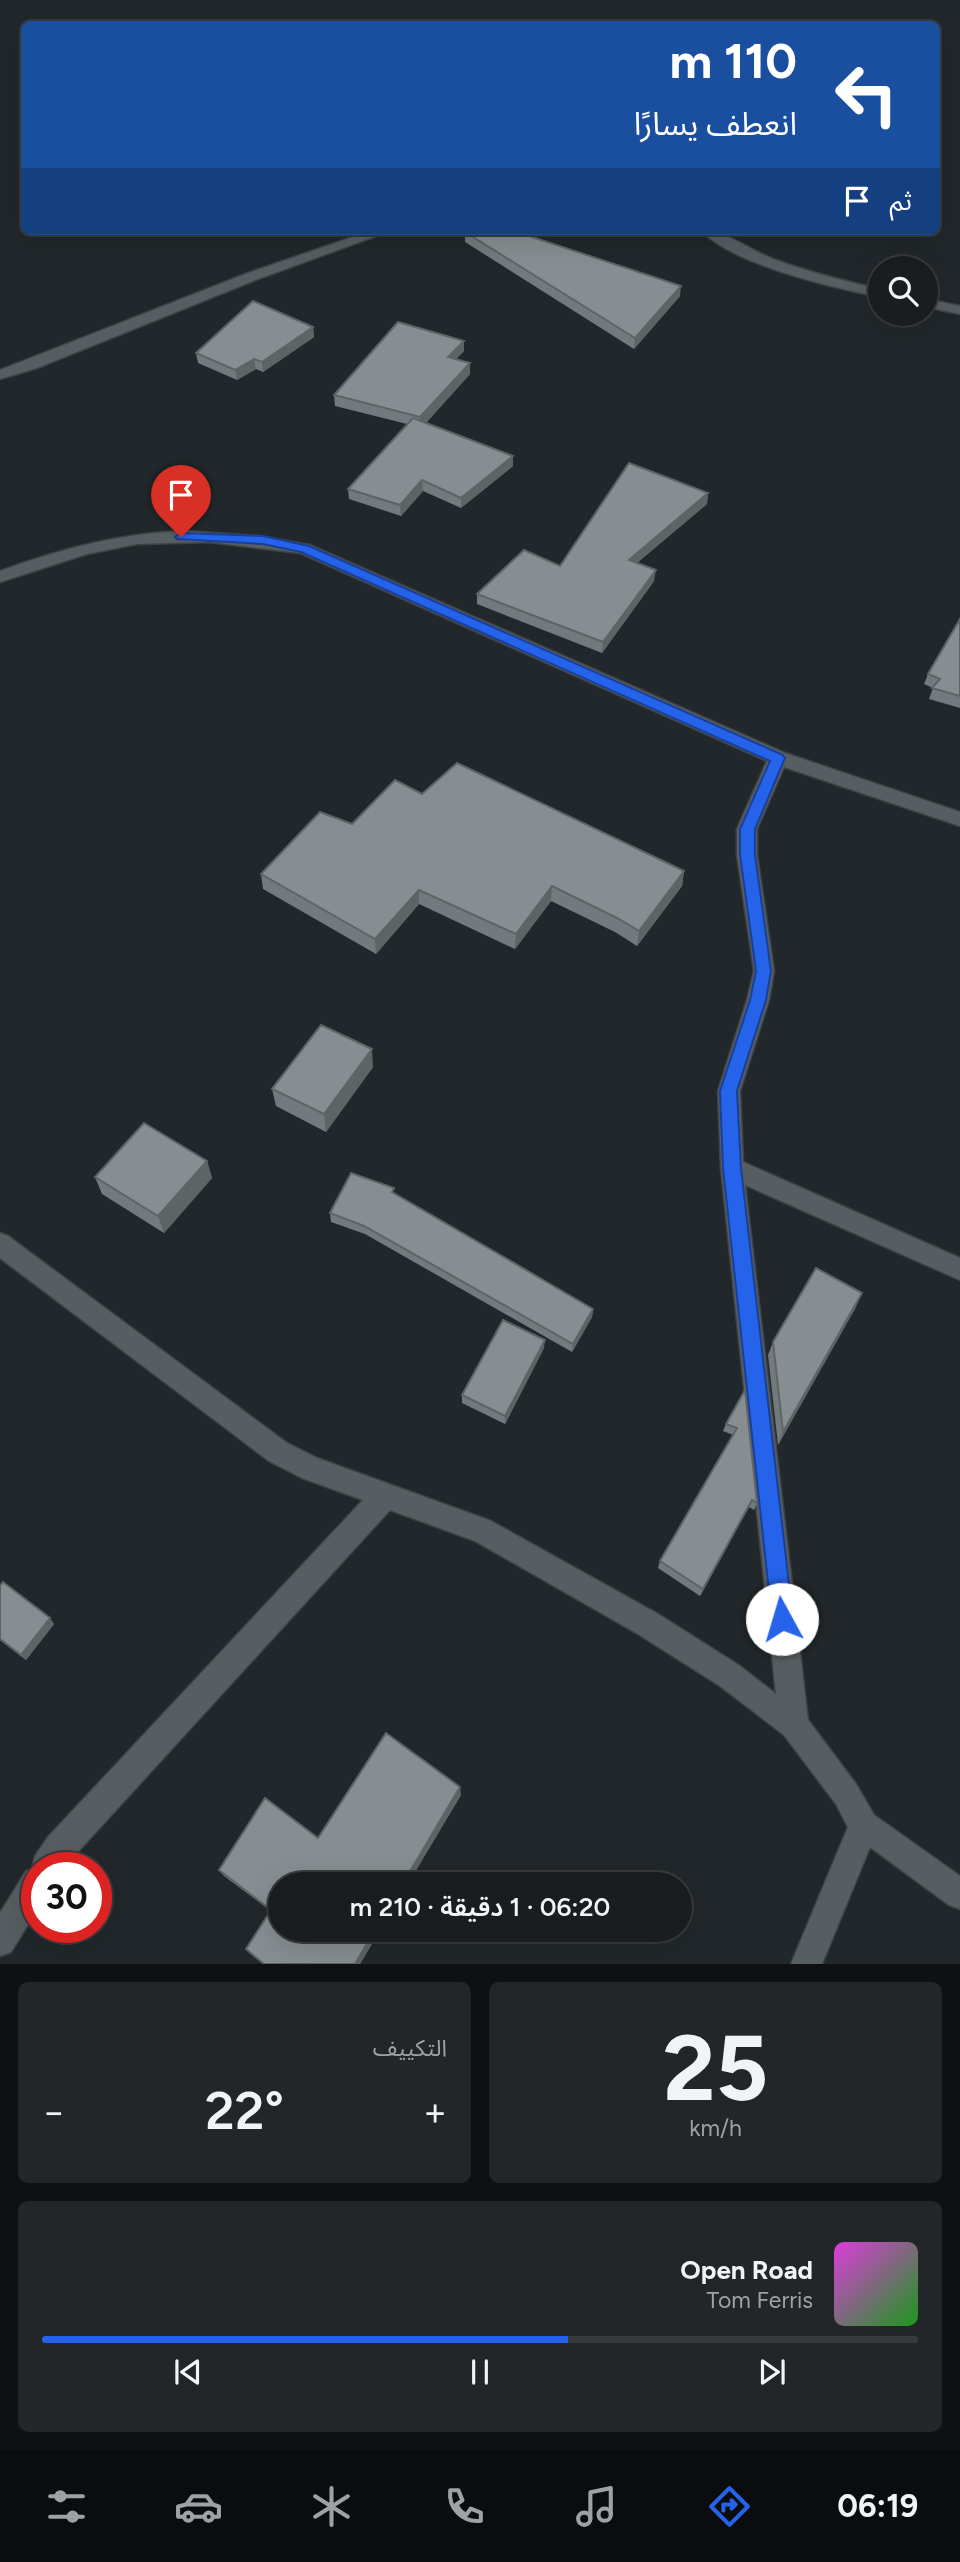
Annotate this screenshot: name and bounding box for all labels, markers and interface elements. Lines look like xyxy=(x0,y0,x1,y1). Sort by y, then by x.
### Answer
text: 110 m xyxy=(669,31,797,90)
icon: left xyxy=(821,49,912,140)
text: انعطف يسارًا xyxy=(634,105,797,143)
icon: arrive xyxy=(838,182,876,220)
text: ثم xyxy=(890,185,912,217)
map controls xyxy=(868,256,938,326)
button: search xyxy=(868,256,938,326)
pin xyxy=(151,465,211,537)
icon: arrive xyxy=(162,476,200,514)
position arrow xyxy=(745,1582,819,1656)
speed limit sign: 30 xyxy=(21,1852,112,1943)
text: 06:20 · 1 دقيقة · 210 m xyxy=(350,1891,610,1923)
text: 25 xyxy=(663,2014,768,2123)
text: التكييف xyxy=(373,2034,447,2062)
text: 22° xyxy=(205,2080,284,2142)
text: − xyxy=(42,2089,66,2135)
text: + xyxy=(423,2089,447,2135)
text: km/h xyxy=(689,2114,742,2142)
text: Open Road xyxy=(680,2254,813,2286)
text: Tom Ferris xyxy=(707,2286,813,2314)
icon: previous xyxy=(169,2353,207,2391)
icon: pause xyxy=(461,2353,499,2391)
icon: next xyxy=(753,2353,791,2391)
icon: filters xyxy=(42,2482,91,2531)
icon: car xyxy=(174,2482,223,2531)
icon: climate xyxy=(307,2482,356,2531)
icon: phone xyxy=(440,2482,489,2531)
icon: music xyxy=(572,2482,621,2531)
icon: directions xyxy=(705,2482,754,2531)
text: 06:19 xyxy=(837,2487,918,2525)

